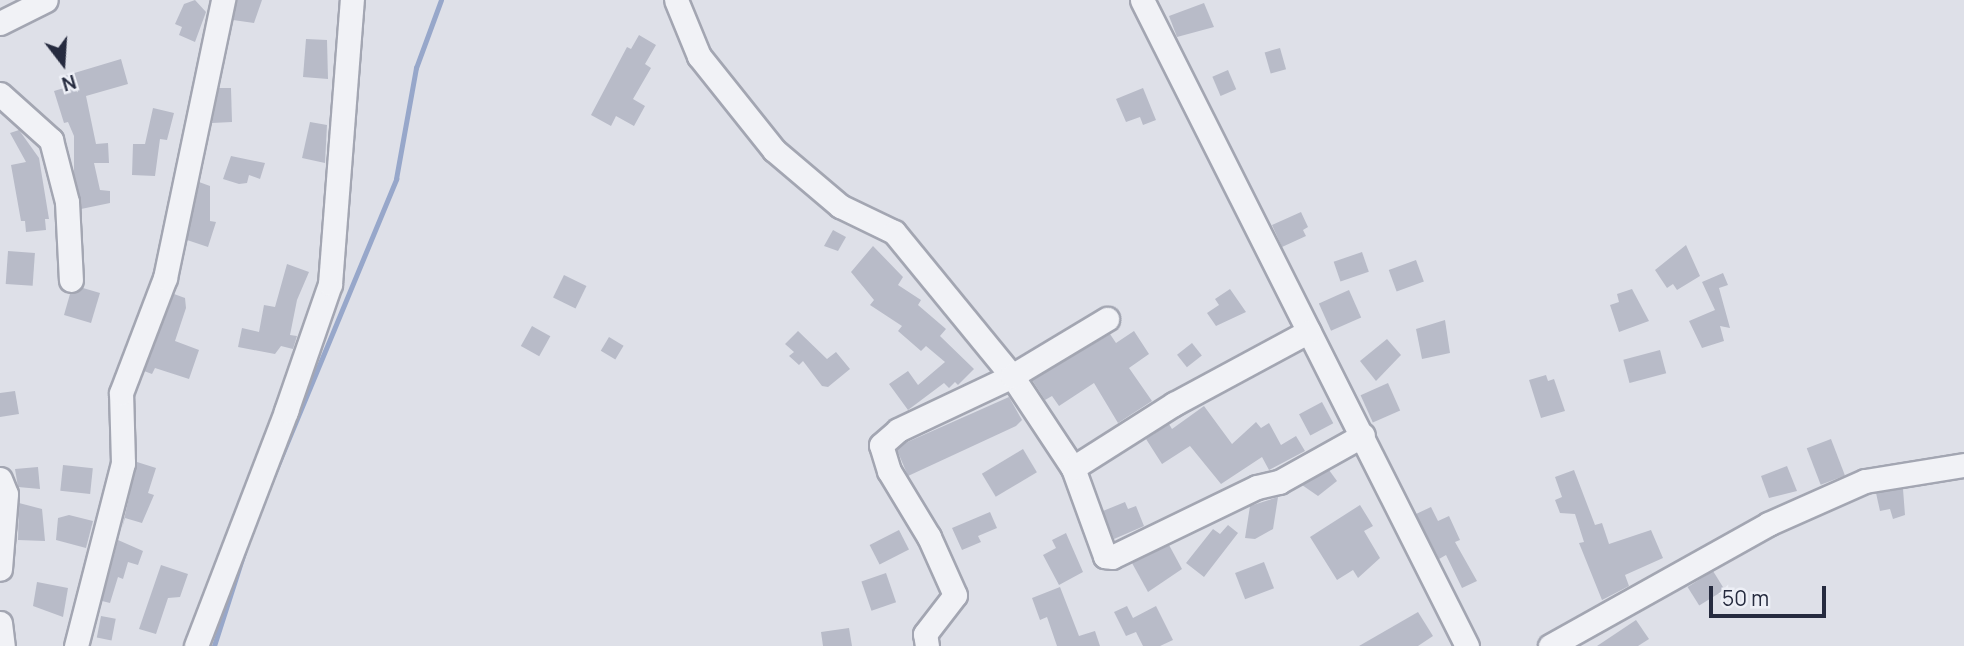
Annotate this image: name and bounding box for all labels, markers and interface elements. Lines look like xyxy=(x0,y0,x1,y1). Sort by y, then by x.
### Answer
north arrow xyxy=(28,28,98,98)
text: N xyxy=(59,69,79,98)
scale bar xyxy=(1712,572,1829,616)
text: 50 m xyxy=(1722,584,1769,612)

